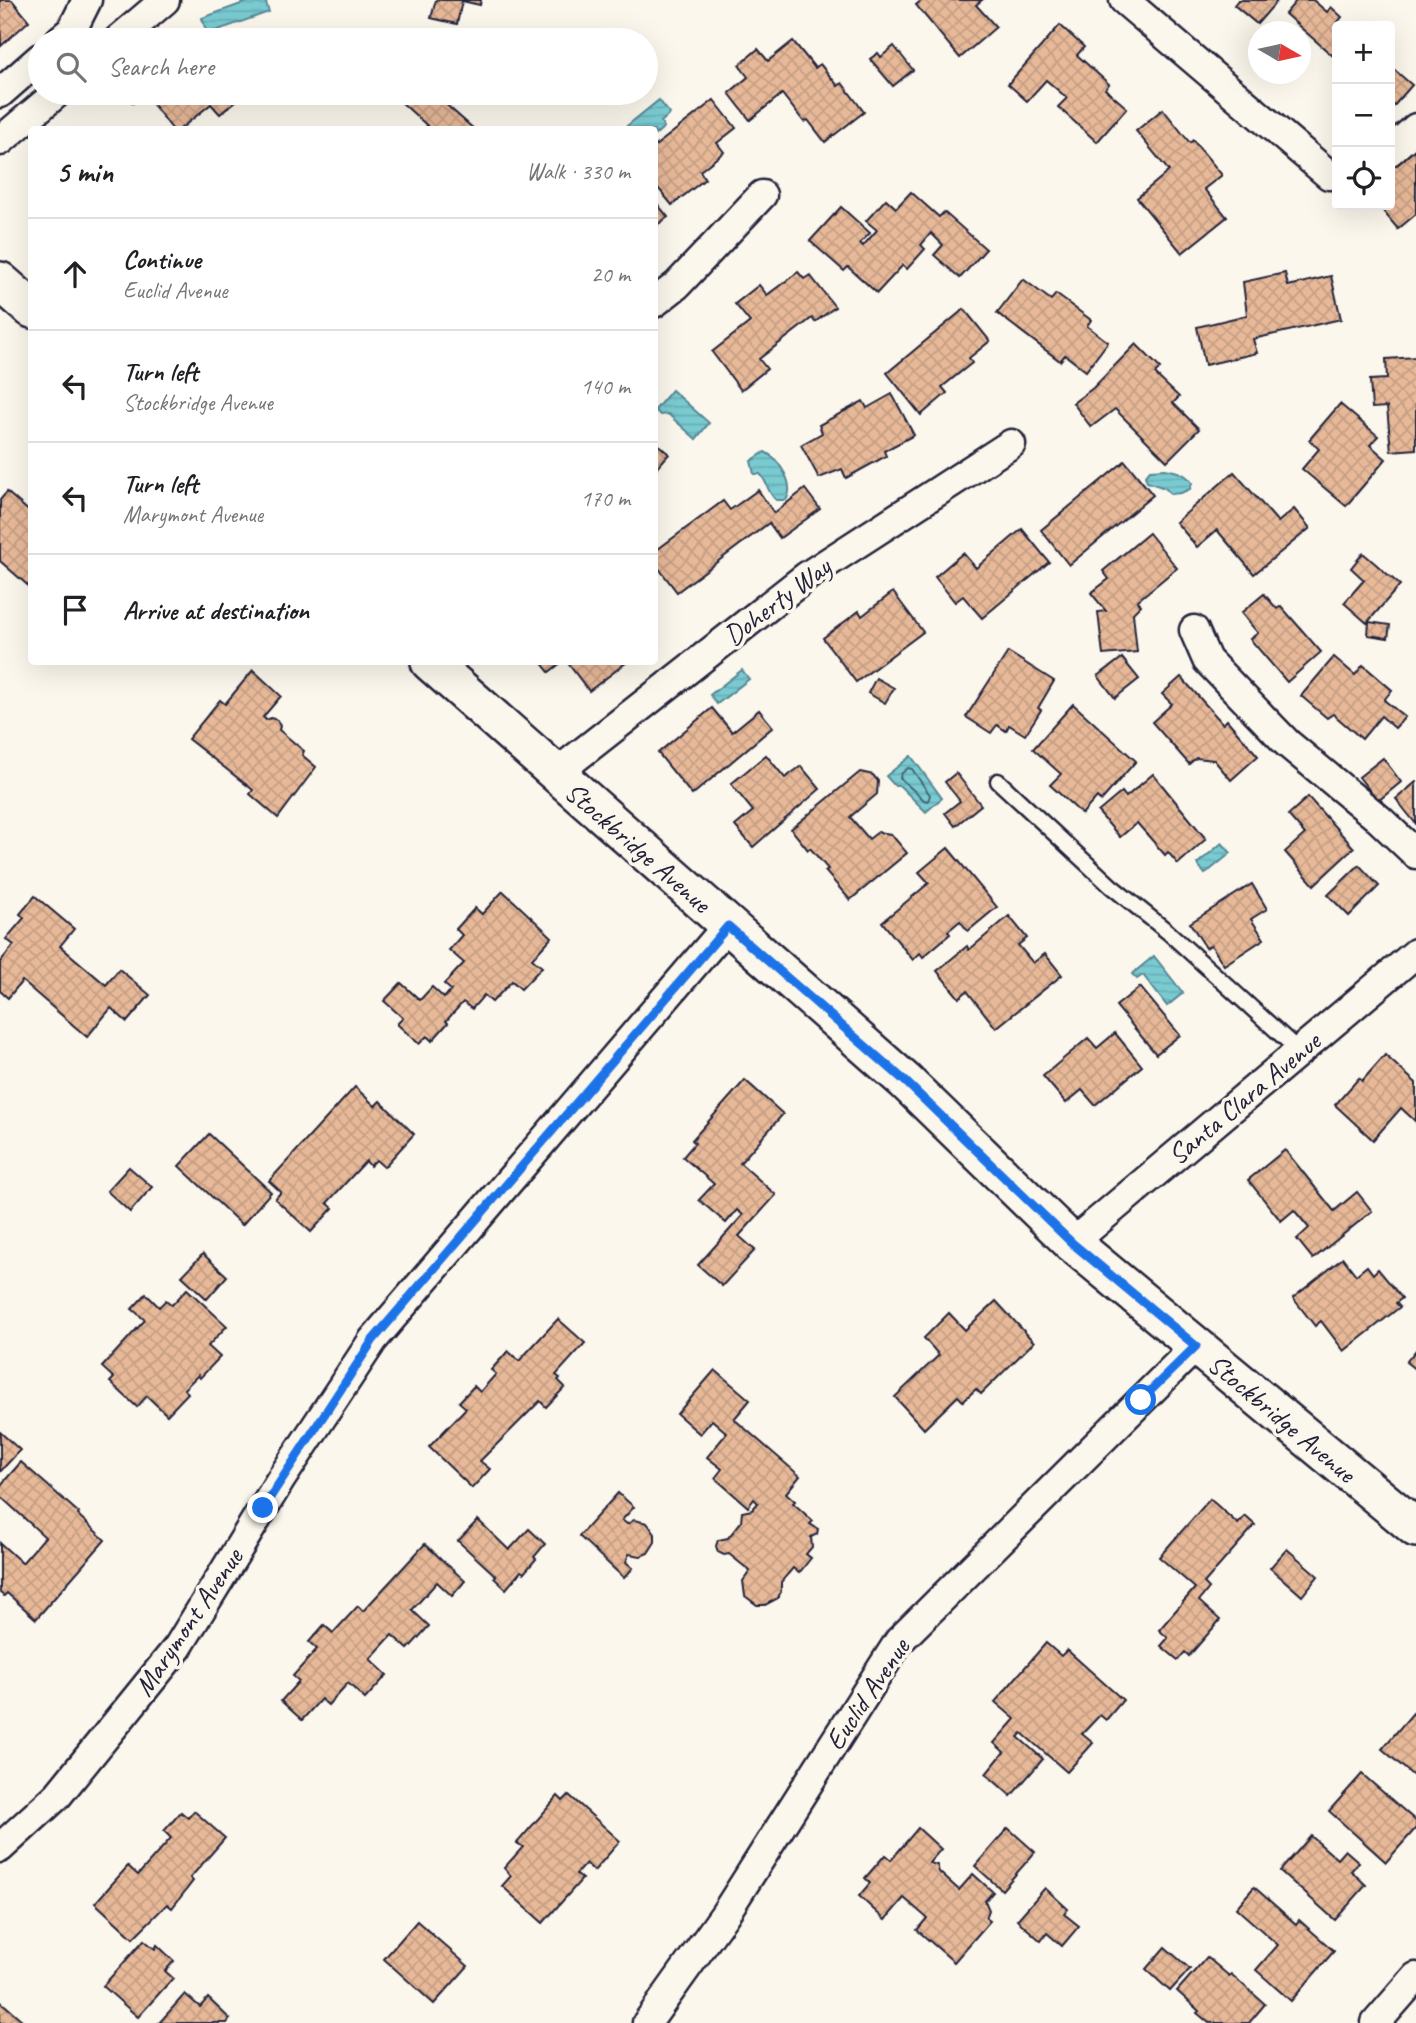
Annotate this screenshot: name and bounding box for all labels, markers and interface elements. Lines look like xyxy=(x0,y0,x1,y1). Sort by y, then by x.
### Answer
north arrow xyxy=(1248,21,1311,84)
map controls xyxy=(1332,21,1395,210)
button: + xyxy=(1332,21,1395,84)
search box xyxy=(28,28,658,105)
icon: search xyxy=(52,48,90,86)
text: Search here xyxy=(108,50,214,83)
button: − xyxy=(1332,84,1395,147)
button: locate xyxy=(1332,147,1395,210)
text: 5 min xyxy=(56,153,113,191)
text: Walk · 330 m xyxy=(526,157,630,186)
text: Continue xyxy=(123,243,201,276)
icon: ahead xyxy=(56,255,94,293)
text: 20 m xyxy=(591,260,630,289)
text: Euclid Avenue xyxy=(123,276,228,305)
text: Turn left xyxy=(123,355,198,388)
icon: left xyxy=(56,367,94,405)
text: 140 m xyxy=(581,372,630,401)
text: Stockbridge Avenue xyxy=(123,388,273,417)
text: Turn left xyxy=(123,467,198,500)
icon: left xyxy=(56,479,94,517)
text: 170 m xyxy=(581,484,630,513)
text: Marymont Avenue xyxy=(123,500,263,529)
street label: Doherty Way xyxy=(716,548,840,653)
icon: arrive xyxy=(56,591,94,629)
text: Arrive at destination xyxy=(123,594,309,627)
street label: Stockbridge Avenue xyxy=(558,774,720,921)
street label: Santa Clara Avenue xyxy=(1161,1023,1329,1172)
street label: Stockbridge Avenue xyxy=(1201,1346,1364,1491)
route start xyxy=(1125,1384,1156,1415)
route end xyxy=(247,1492,278,1523)
street label: Marymont Avenue xyxy=(126,1540,251,1702)
street label: Euclid Avenue xyxy=(817,1630,918,1757)

